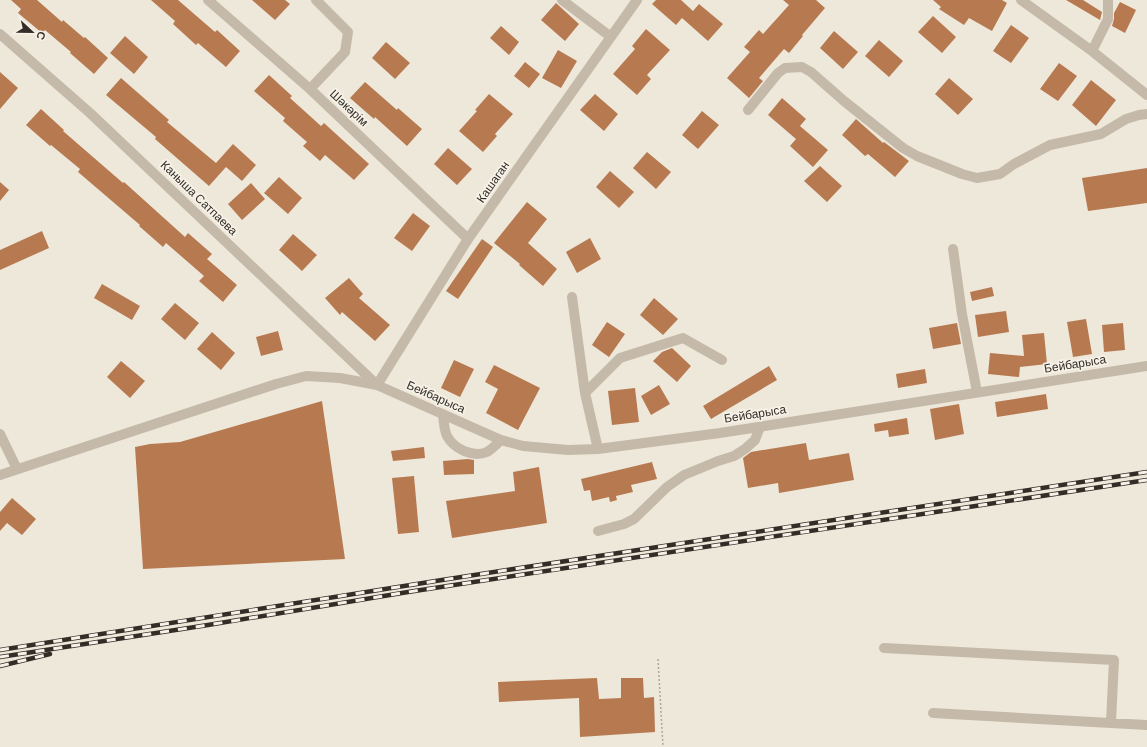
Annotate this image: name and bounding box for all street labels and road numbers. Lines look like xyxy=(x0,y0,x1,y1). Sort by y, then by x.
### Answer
street label: Шәкәрім xyxy=(327,86,372,129)
street label: Каныша Сатпаева xyxy=(158,157,241,238)
street label: Кашаган xyxy=(473,158,512,205)
street label: Бейбарыса xyxy=(1043,351,1107,376)
street label: Бейбарыса xyxy=(405,377,468,416)
street label: Бейбарыса xyxy=(723,401,787,426)

